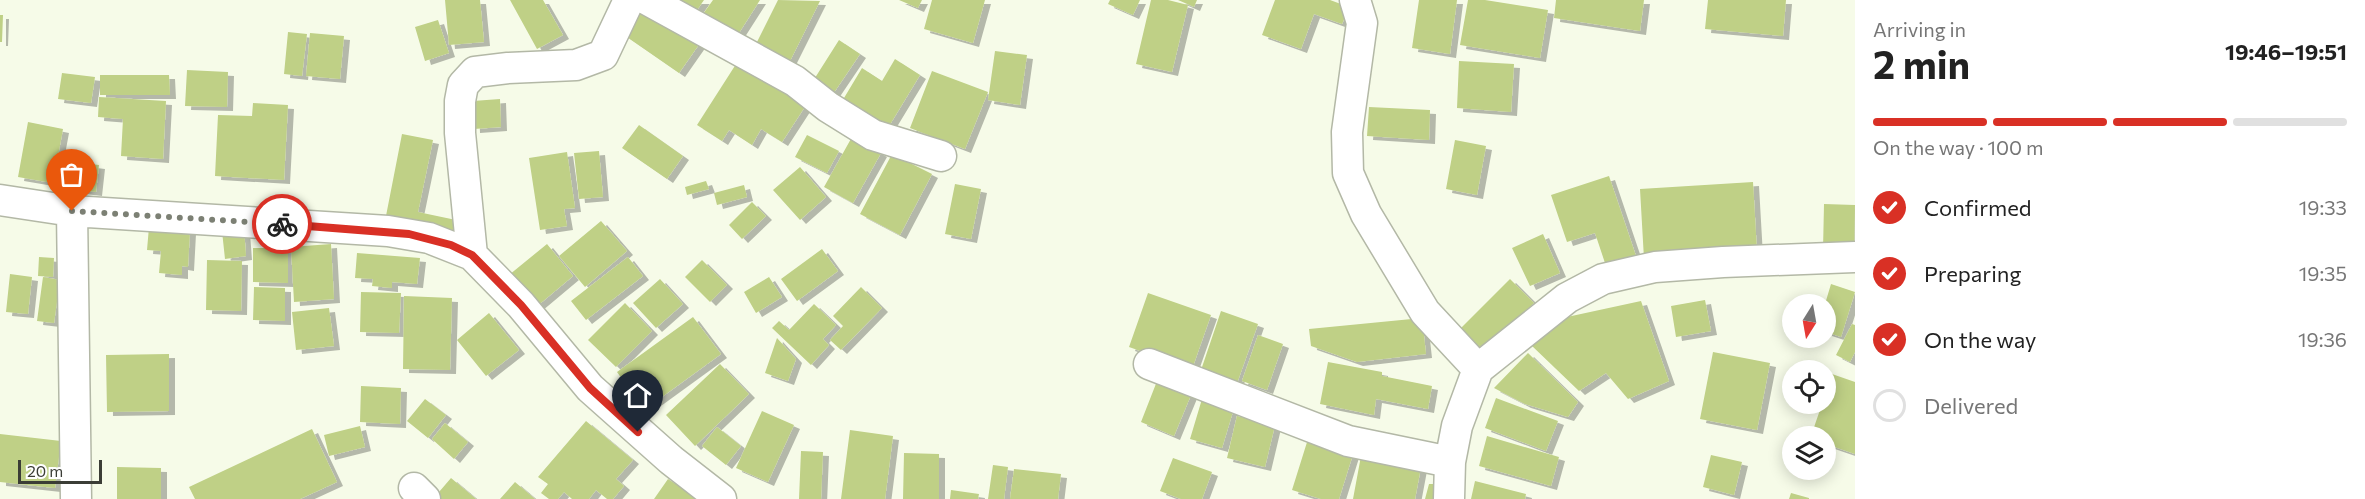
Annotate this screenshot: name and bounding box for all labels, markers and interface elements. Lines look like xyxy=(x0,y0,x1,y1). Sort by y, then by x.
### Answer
text: Arriving in xyxy=(1873,17,1966,41)
text: 19:46–19:51 xyxy=(2225,38,2347,65)
text: 2 min xyxy=(1873,39,1970,87)
text: On the way · 100 m xyxy=(1873,135,2043,159)
pin xyxy=(46,149,97,211)
icon: bag xyxy=(55,158,88,191)
icon: check xyxy=(1873,191,1906,224)
courier xyxy=(252,194,312,254)
text: Confirmed xyxy=(1924,194,2031,221)
text: 19:33 xyxy=(2299,195,2347,219)
icon: bike xyxy=(266,208,299,241)
icon: check xyxy=(1873,257,1906,290)
text: Preparing xyxy=(1924,260,2021,287)
text: 19:35 xyxy=(2299,261,2347,285)
north arrow xyxy=(1782,294,1836,348)
map controls xyxy=(1782,294,1836,480)
icon: check xyxy=(1873,323,1906,356)
text: On the way xyxy=(1924,326,2036,353)
text: 19:36 xyxy=(2298,327,2347,351)
button: locate xyxy=(1782,360,1836,414)
pin xyxy=(612,370,663,432)
icon: home xyxy=(621,379,654,412)
text: Delivered xyxy=(1924,392,2018,419)
button: layers xyxy=(1782,426,1836,480)
scale bar xyxy=(18,457,102,484)
text: 20 m xyxy=(27,461,63,480)

